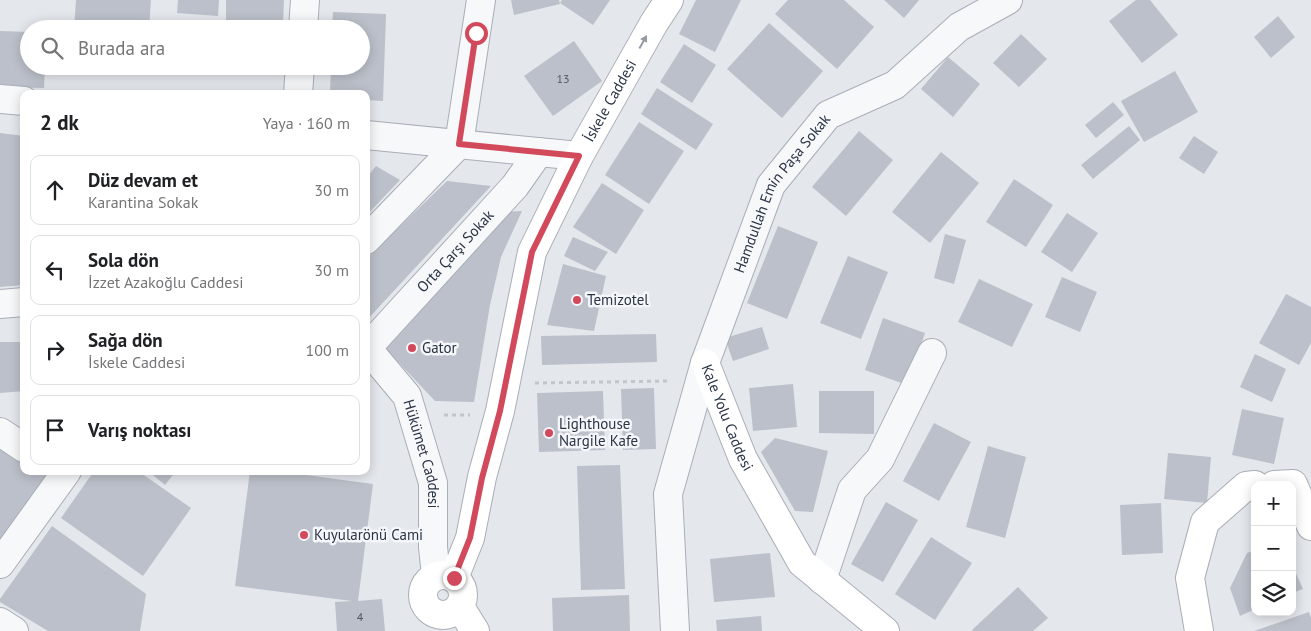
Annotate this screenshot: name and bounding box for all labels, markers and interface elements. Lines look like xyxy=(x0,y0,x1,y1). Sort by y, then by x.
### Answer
search box xyxy=(20,20,370,75)
route start xyxy=(465,22,488,45)
icon: search xyxy=(38,34,66,62)
one-way arrow xyxy=(639,35,647,49)
text: Burada ara xyxy=(78,36,165,60)
street label: İskele Caddesi xyxy=(579,56,640,145)
house number: 13 xyxy=(556,71,570,86)
text: 2 dk xyxy=(40,109,79,136)
street label: Hamdullah Emin Paşa Sokak xyxy=(729,109,835,275)
text: Yaya · 160 m xyxy=(263,113,350,133)
text: Düz devam et xyxy=(88,168,198,192)
icon: ahead xyxy=(41,176,69,204)
text: 30 m xyxy=(314,180,349,200)
text: Karantina Sokak xyxy=(88,192,198,212)
street label: Orta Çarşı Sokak xyxy=(412,205,498,296)
text: Sola dön xyxy=(88,248,159,272)
icon: left xyxy=(41,256,69,284)
text: 30 m xyxy=(314,260,349,280)
text: İzzet Azakoğlu Caddesi xyxy=(88,272,244,292)
place label: Temizotel xyxy=(587,290,649,309)
marker: Temizotel xyxy=(571,294,583,306)
text: Sağa dön xyxy=(88,328,163,352)
icon: right xyxy=(41,336,69,364)
place label: Gator xyxy=(422,338,457,357)
text: 100 m xyxy=(306,340,349,360)
marker: Gator xyxy=(406,342,418,354)
text: İskele Caddesi xyxy=(88,352,185,372)
street label: Kale Yolu Caddesi xyxy=(697,361,758,474)
street label: Hükümet Caddesi xyxy=(400,397,443,508)
place label: Lighthouse Nargile Kafe xyxy=(559,414,638,450)
icon: arrive xyxy=(41,416,69,444)
text: Varış noktası xyxy=(88,418,191,442)
marker: Lighthouse Nargile Kafe xyxy=(543,427,555,439)
map controls xyxy=(1251,481,1296,616)
button: + xyxy=(1251,481,1296,526)
place label: Kuyularönü Cami xyxy=(314,525,423,544)
button: − xyxy=(1251,526,1296,571)
marker: Kuyularönü Cami xyxy=(298,529,310,541)
route end xyxy=(443,567,466,590)
button: layers xyxy=(1251,571,1296,616)
house number: 4 xyxy=(357,609,364,624)

